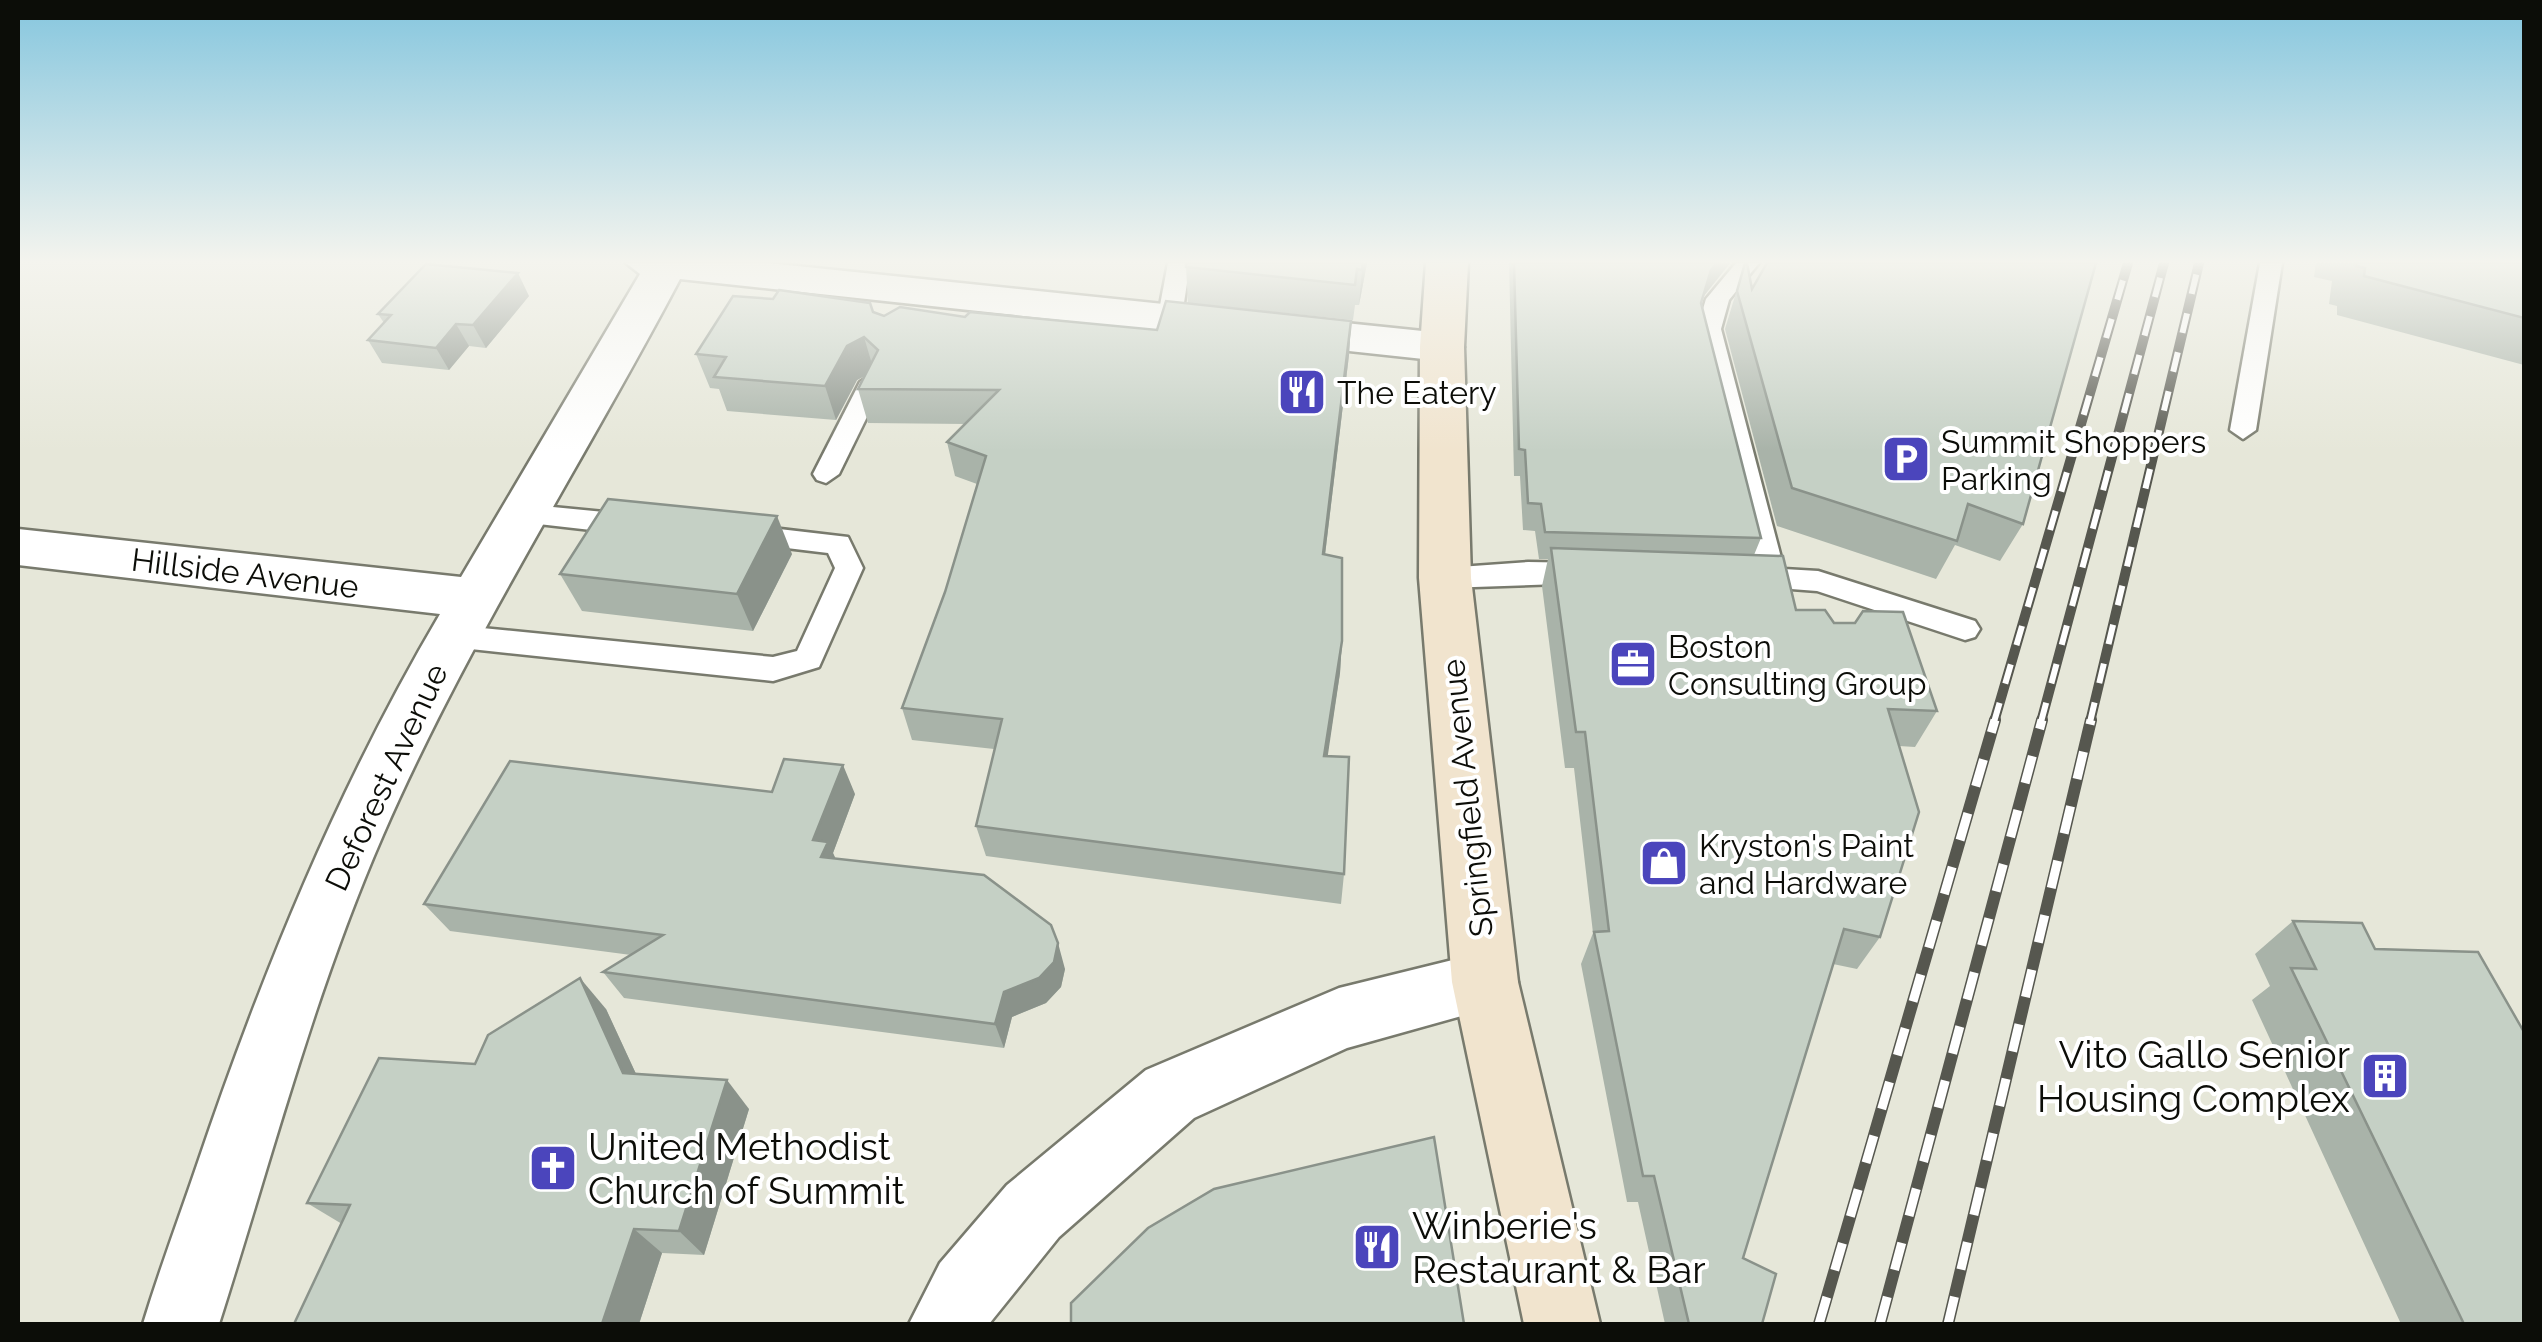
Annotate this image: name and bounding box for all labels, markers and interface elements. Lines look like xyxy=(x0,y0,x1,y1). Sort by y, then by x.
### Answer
restaurant icon: The Eatery xyxy=(1276,366,1328,418)
place label: The Eatery xyxy=(1337,374,1497,411)
place label: Summit Shoppers Parking xyxy=(1941,423,2206,497)
parking icon: Summit Shoppers Parking xyxy=(1880,433,1932,485)
street label: Hillside Avenue xyxy=(129,541,361,605)
place label: Boston Consulting Group xyxy=(1668,628,1927,702)
office icon: Boston Consulting Group xyxy=(1607,638,1659,690)
street label: Springfield Avenue xyxy=(1434,657,1500,939)
street label: Deforest Avenue xyxy=(317,658,455,896)
place label: Kryston's Paint and Hardware xyxy=(1699,827,1914,901)
shop icon: Kryston's Paint and Hardware xyxy=(1638,837,1690,889)
place label: Vito Gallo Senior Housing Complex xyxy=(2037,1032,2350,1121)
building icon: Vito Gallo Senior Housing Complex xyxy=(2359,1050,2411,1102)
place label: United Methodist Church of Summit xyxy=(588,1124,905,1213)
church icon: United Methodist Church of Summit xyxy=(527,1142,579,1194)
place label: Winberie's Restaurant & Bar xyxy=(1412,1203,1706,1292)
restaurant icon: Winberie's Restaurant & Bar xyxy=(1351,1221,1403,1273)

